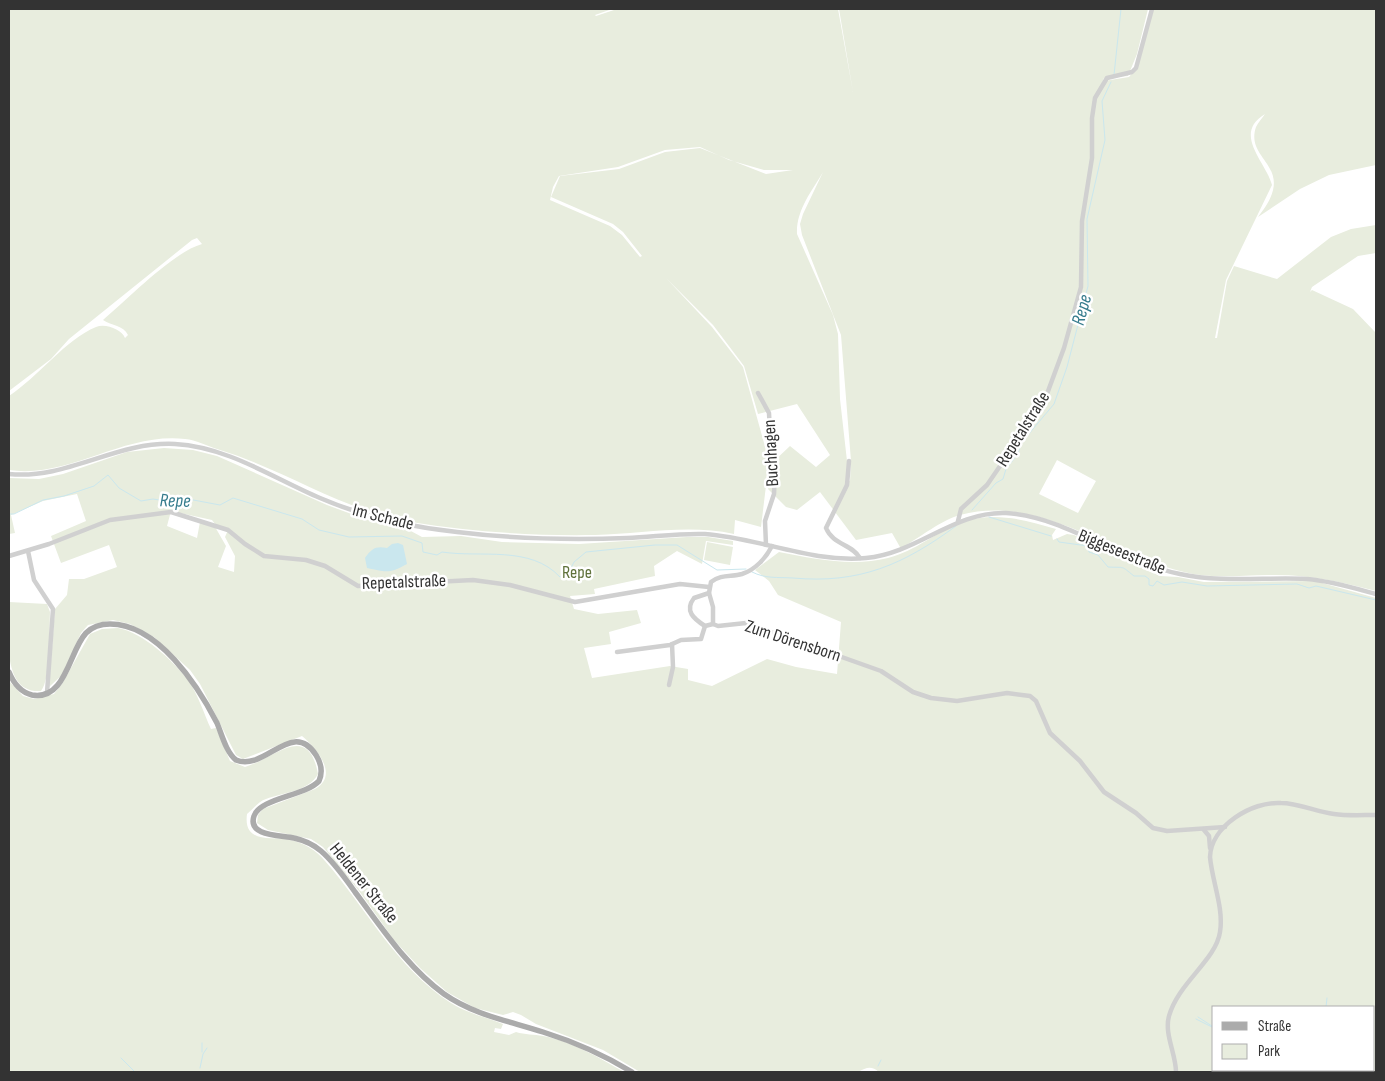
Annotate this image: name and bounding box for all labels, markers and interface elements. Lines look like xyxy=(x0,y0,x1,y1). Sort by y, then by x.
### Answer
water label: Repe xyxy=(1067,292,1097,328)
street label: Repetalstraße xyxy=(992,388,1054,470)
street label: Buchhagen xyxy=(759,419,783,487)
water label: Repe xyxy=(159,489,191,513)
street label: Im Schade xyxy=(350,499,416,535)
street label: Biggeseestraße xyxy=(1075,525,1169,579)
park label: Repe xyxy=(562,562,592,583)
street label: Repetalstraße xyxy=(362,570,446,594)
street label: Zum Dörensborn xyxy=(742,616,844,666)
street label: Heldener Straße xyxy=(325,839,403,927)
legend xyxy=(1212,1006,1375,1071)
text: Straße xyxy=(1258,1017,1291,1036)
text: Park xyxy=(1258,1042,1280,1061)

